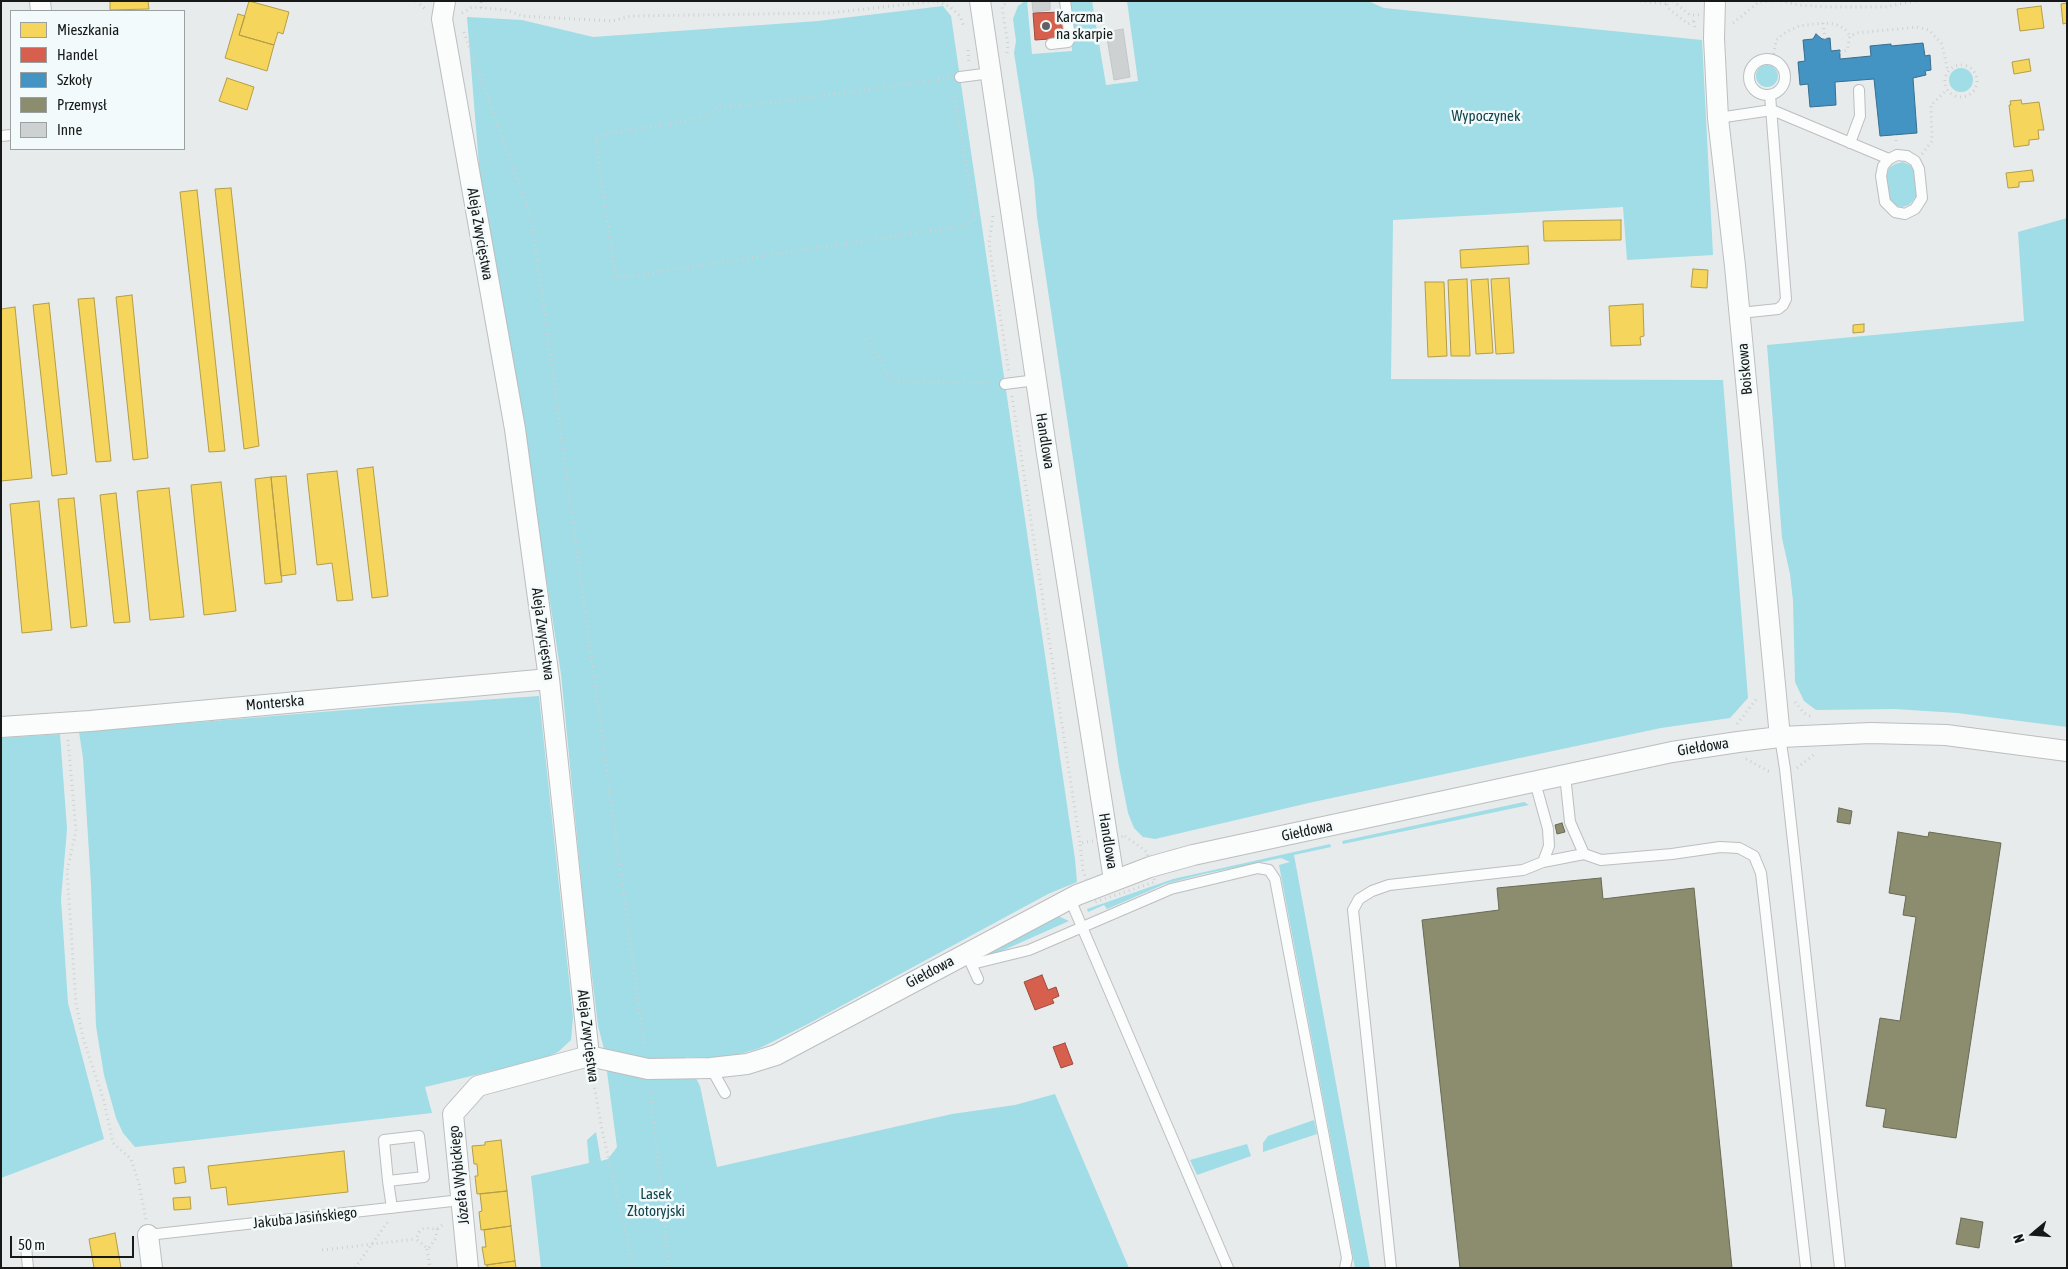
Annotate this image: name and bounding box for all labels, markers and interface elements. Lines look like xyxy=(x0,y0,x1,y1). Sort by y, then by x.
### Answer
place label: Karczma na skarpie xyxy=(1056,8,1113,43)
legend xyxy=(10,10,185,150)
marker: Karczma na skarpie xyxy=(1040,20,1052,32)
text: Mieszkania xyxy=(57,21,119,38)
text: Handel xyxy=(57,46,98,63)
text: Szkoły xyxy=(57,71,92,88)
text: Przemysł xyxy=(57,96,107,113)
park label: Wypoczynek xyxy=(1451,107,1521,125)
text: Inne xyxy=(57,121,82,138)
street label: Aleja Zwycięstwa xyxy=(463,186,497,282)
street label: Boiskowa xyxy=(1734,342,1756,396)
street label: Handlowa xyxy=(1032,412,1058,470)
street label: Aleja Zwycięstwa xyxy=(528,586,558,682)
street label: Monterska xyxy=(245,691,305,715)
street label: Giełdowa xyxy=(1676,734,1730,760)
street label: Handlowa xyxy=(1095,812,1121,870)
street label: Giełdowa xyxy=(1280,817,1334,845)
street label: Giełdowa xyxy=(903,952,957,992)
street label: Aleja Zwycięstwa xyxy=(573,989,603,1083)
street label: Józefa Wybickiego xyxy=(445,1124,473,1226)
park label: Lasek Złotoryjski xyxy=(627,1185,685,1220)
street label: Jakuba Jasińskiego xyxy=(252,1204,358,1232)
north arrow xyxy=(2008,1209,2058,1259)
scale bar xyxy=(12,1226,136,1258)
text: N xyxy=(2010,1232,2028,1245)
text: 50 m xyxy=(18,1236,45,1253)

